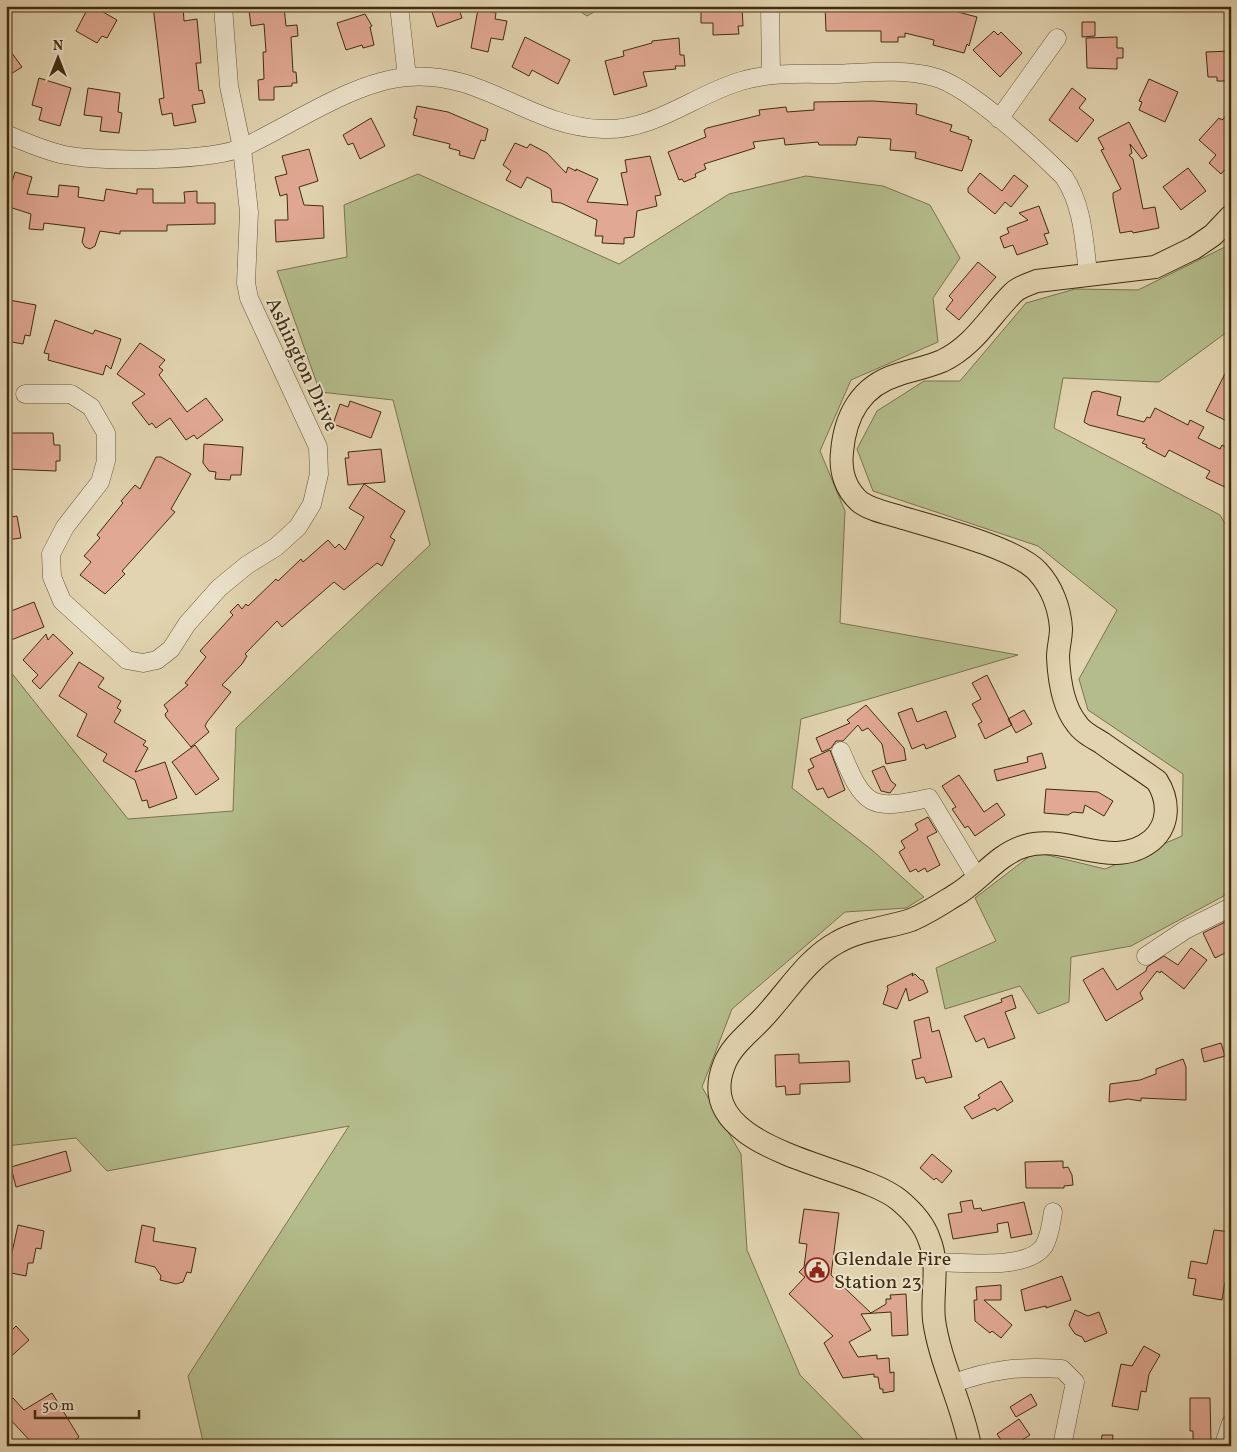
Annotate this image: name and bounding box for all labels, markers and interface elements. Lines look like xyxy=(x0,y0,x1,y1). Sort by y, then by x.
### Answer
north arrow xyxy=(32,32,82,82)
text: N xyxy=(53,37,63,56)
street label: Ashington Drive xyxy=(258,293,345,436)
place label: Glendale Fire Station 23 xyxy=(834,1246,951,1297)
public building icon: Glendale Fire Station 23 xyxy=(804,1257,830,1283)
scale bar xyxy=(35,1387,139,1419)
text: 50 m xyxy=(42,1396,74,1417)

